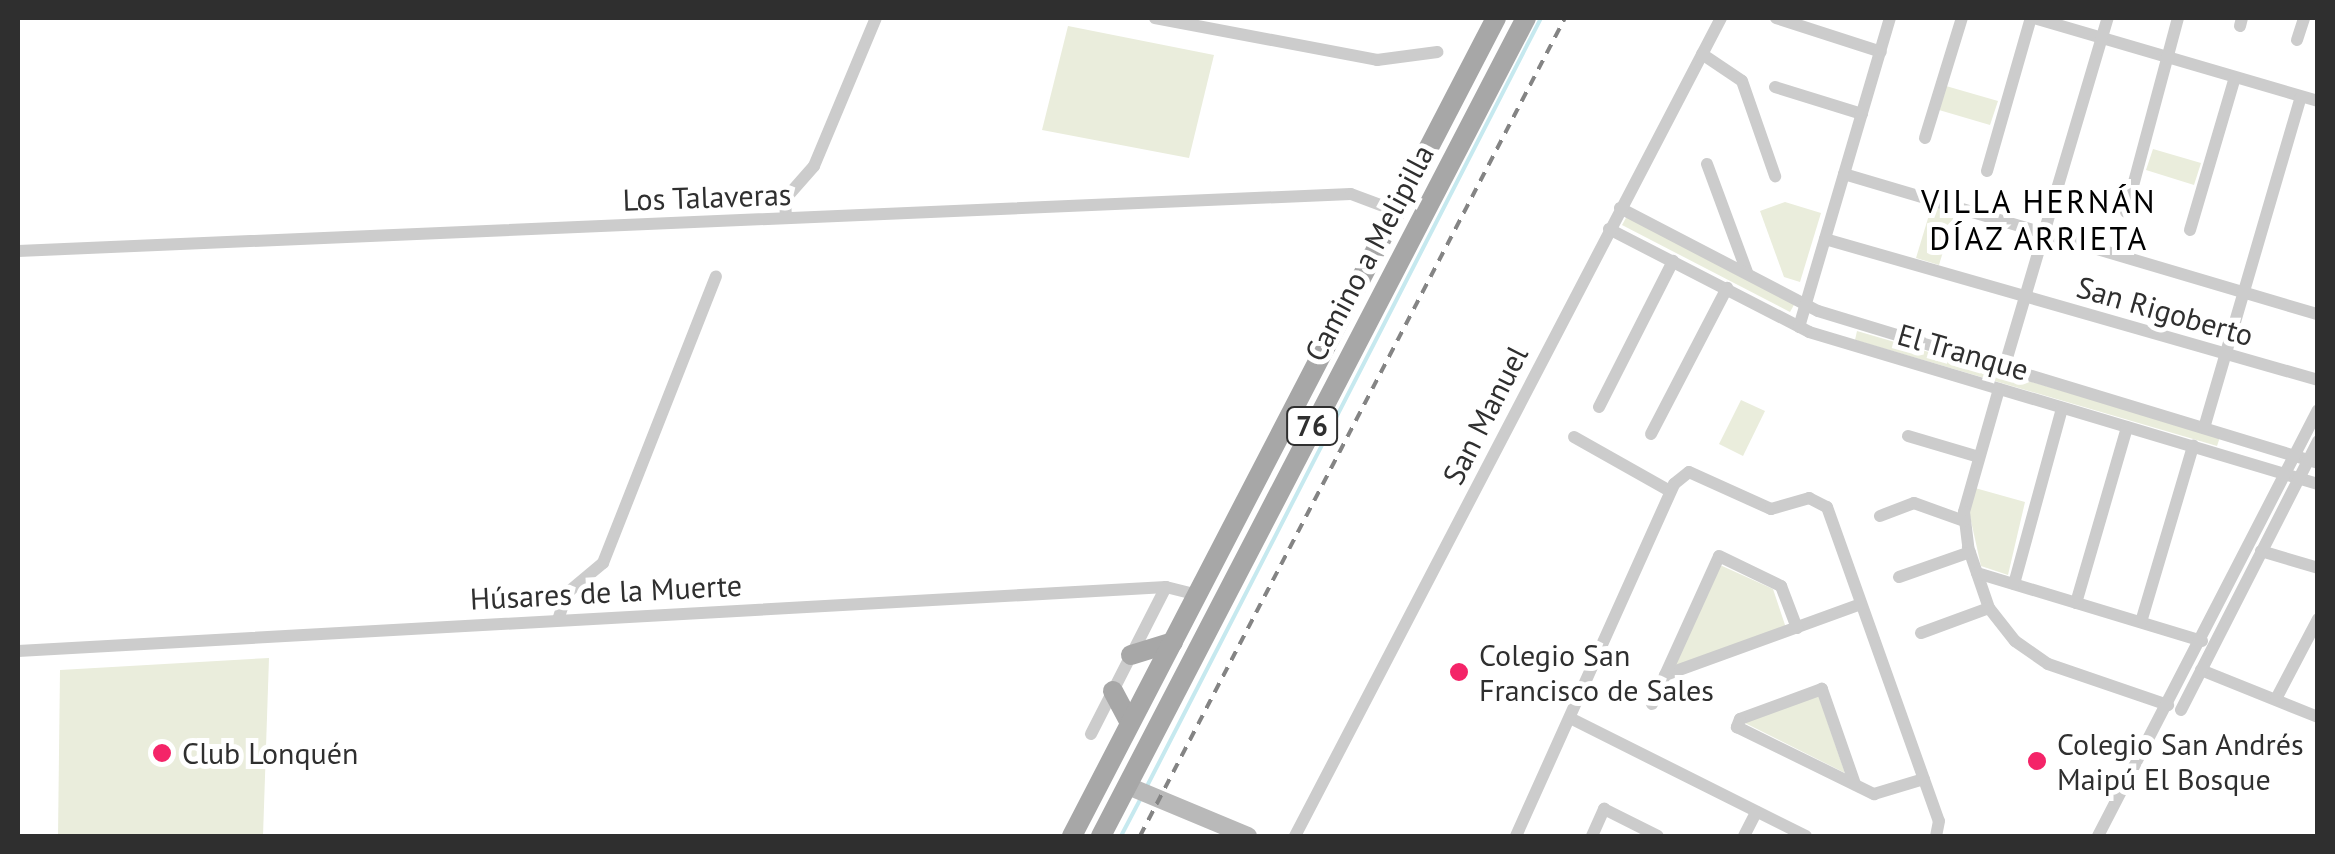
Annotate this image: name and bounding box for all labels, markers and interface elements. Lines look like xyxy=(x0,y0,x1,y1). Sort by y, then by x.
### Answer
street label: Camino a Melipilla xyxy=(1297,139,1441,367)
street label: Los Talaveras xyxy=(622,176,792,218)
district label: VILLA HERNÁN DÍAZ ARRIETA xyxy=(1920,183,2158,258)
street label: San Rigoberto xyxy=(2073,269,2257,353)
street label: El Tranque xyxy=(1893,316,2033,388)
street label: San Manuel xyxy=(1435,340,1535,490)
road number: 76 xyxy=(1284,403,1340,449)
street label: Húsares de la Muerte xyxy=(469,567,743,617)
place label: Colegio San Francisco de Sales xyxy=(1479,637,1714,708)
marker: Colegio San Francisco de Sales xyxy=(1448,661,1470,683)
place label: Colegio San Andrés Maipú El Bosque xyxy=(2057,726,2304,796)
place label: Club Lonquén xyxy=(182,735,358,771)
marker: Club Lonquén xyxy=(151,742,173,764)
marker: Colegio San Andrés Maipú El Bosque xyxy=(2026,750,2048,772)

